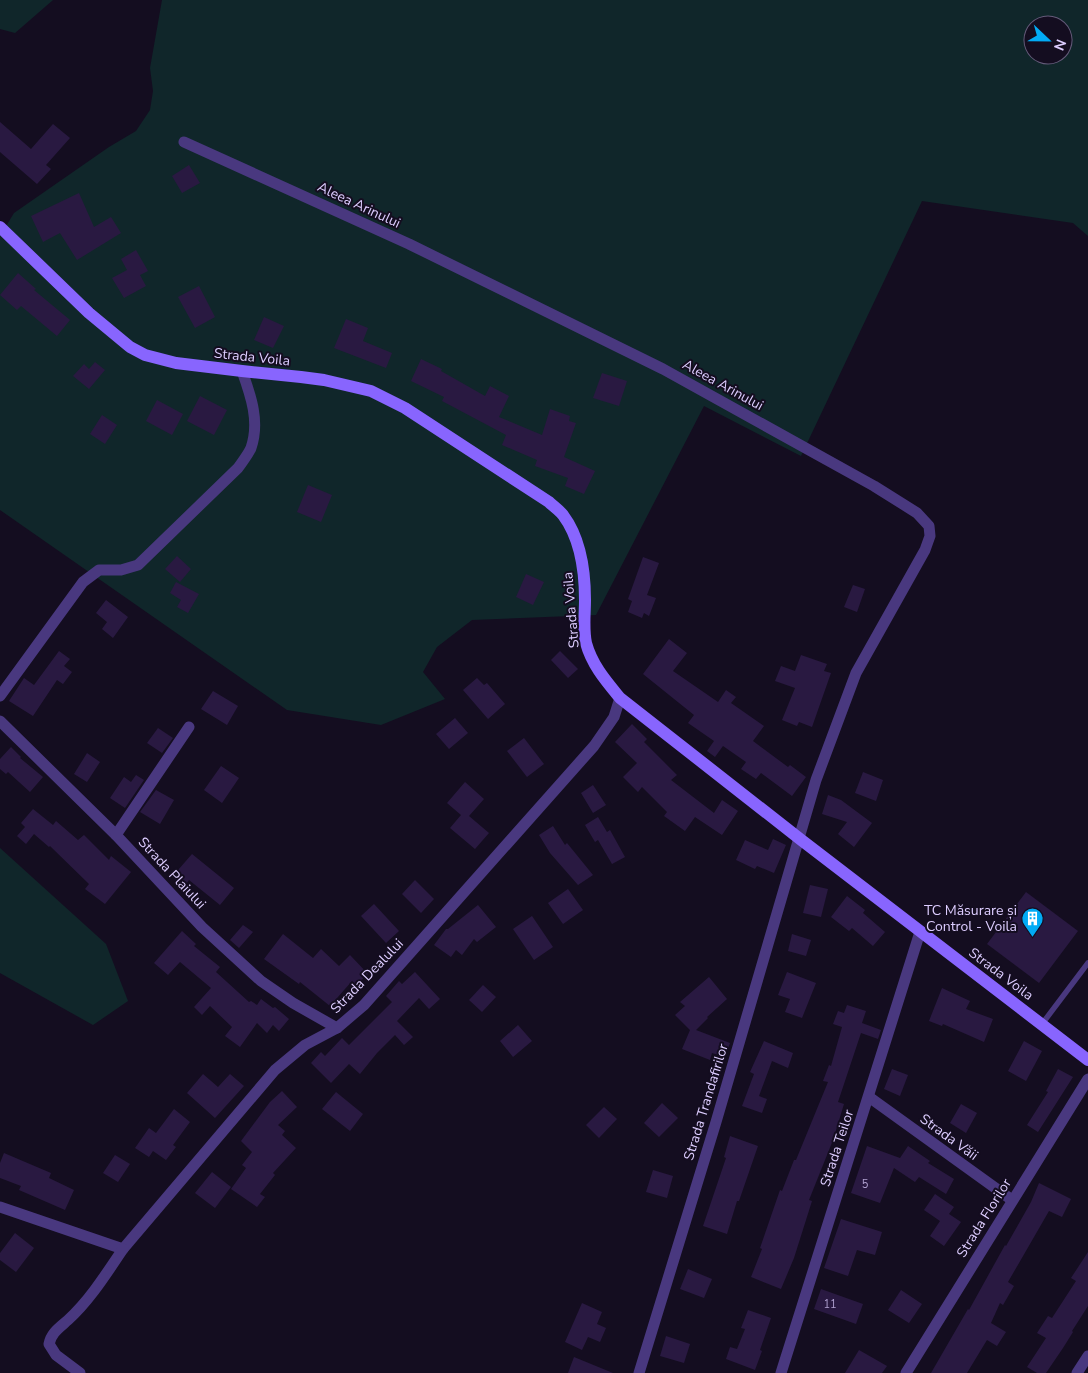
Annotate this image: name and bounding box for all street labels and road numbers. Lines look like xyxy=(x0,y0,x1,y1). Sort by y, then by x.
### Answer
street label: Aleea Arinului xyxy=(314,177,404,233)
street label: Strada Voila xyxy=(213,344,291,370)
street label: Aleea Arinului xyxy=(679,355,767,415)
street label: Strada Voila xyxy=(558,571,584,649)
street label: Strada Plaiului xyxy=(134,833,210,913)
street label: Strada Dealului xyxy=(326,934,408,1018)
street label: Strada Voila xyxy=(965,943,1037,1005)
street label: Strada Trandafirilor xyxy=(679,1041,733,1163)
street label: Strada Teilor xyxy=(816,1107,858,1189)
street label: Strada Văii xyxy=(916,1109,982,1165)
street label: Strada Florilor xyxy=(952,1175,1016,1261)

